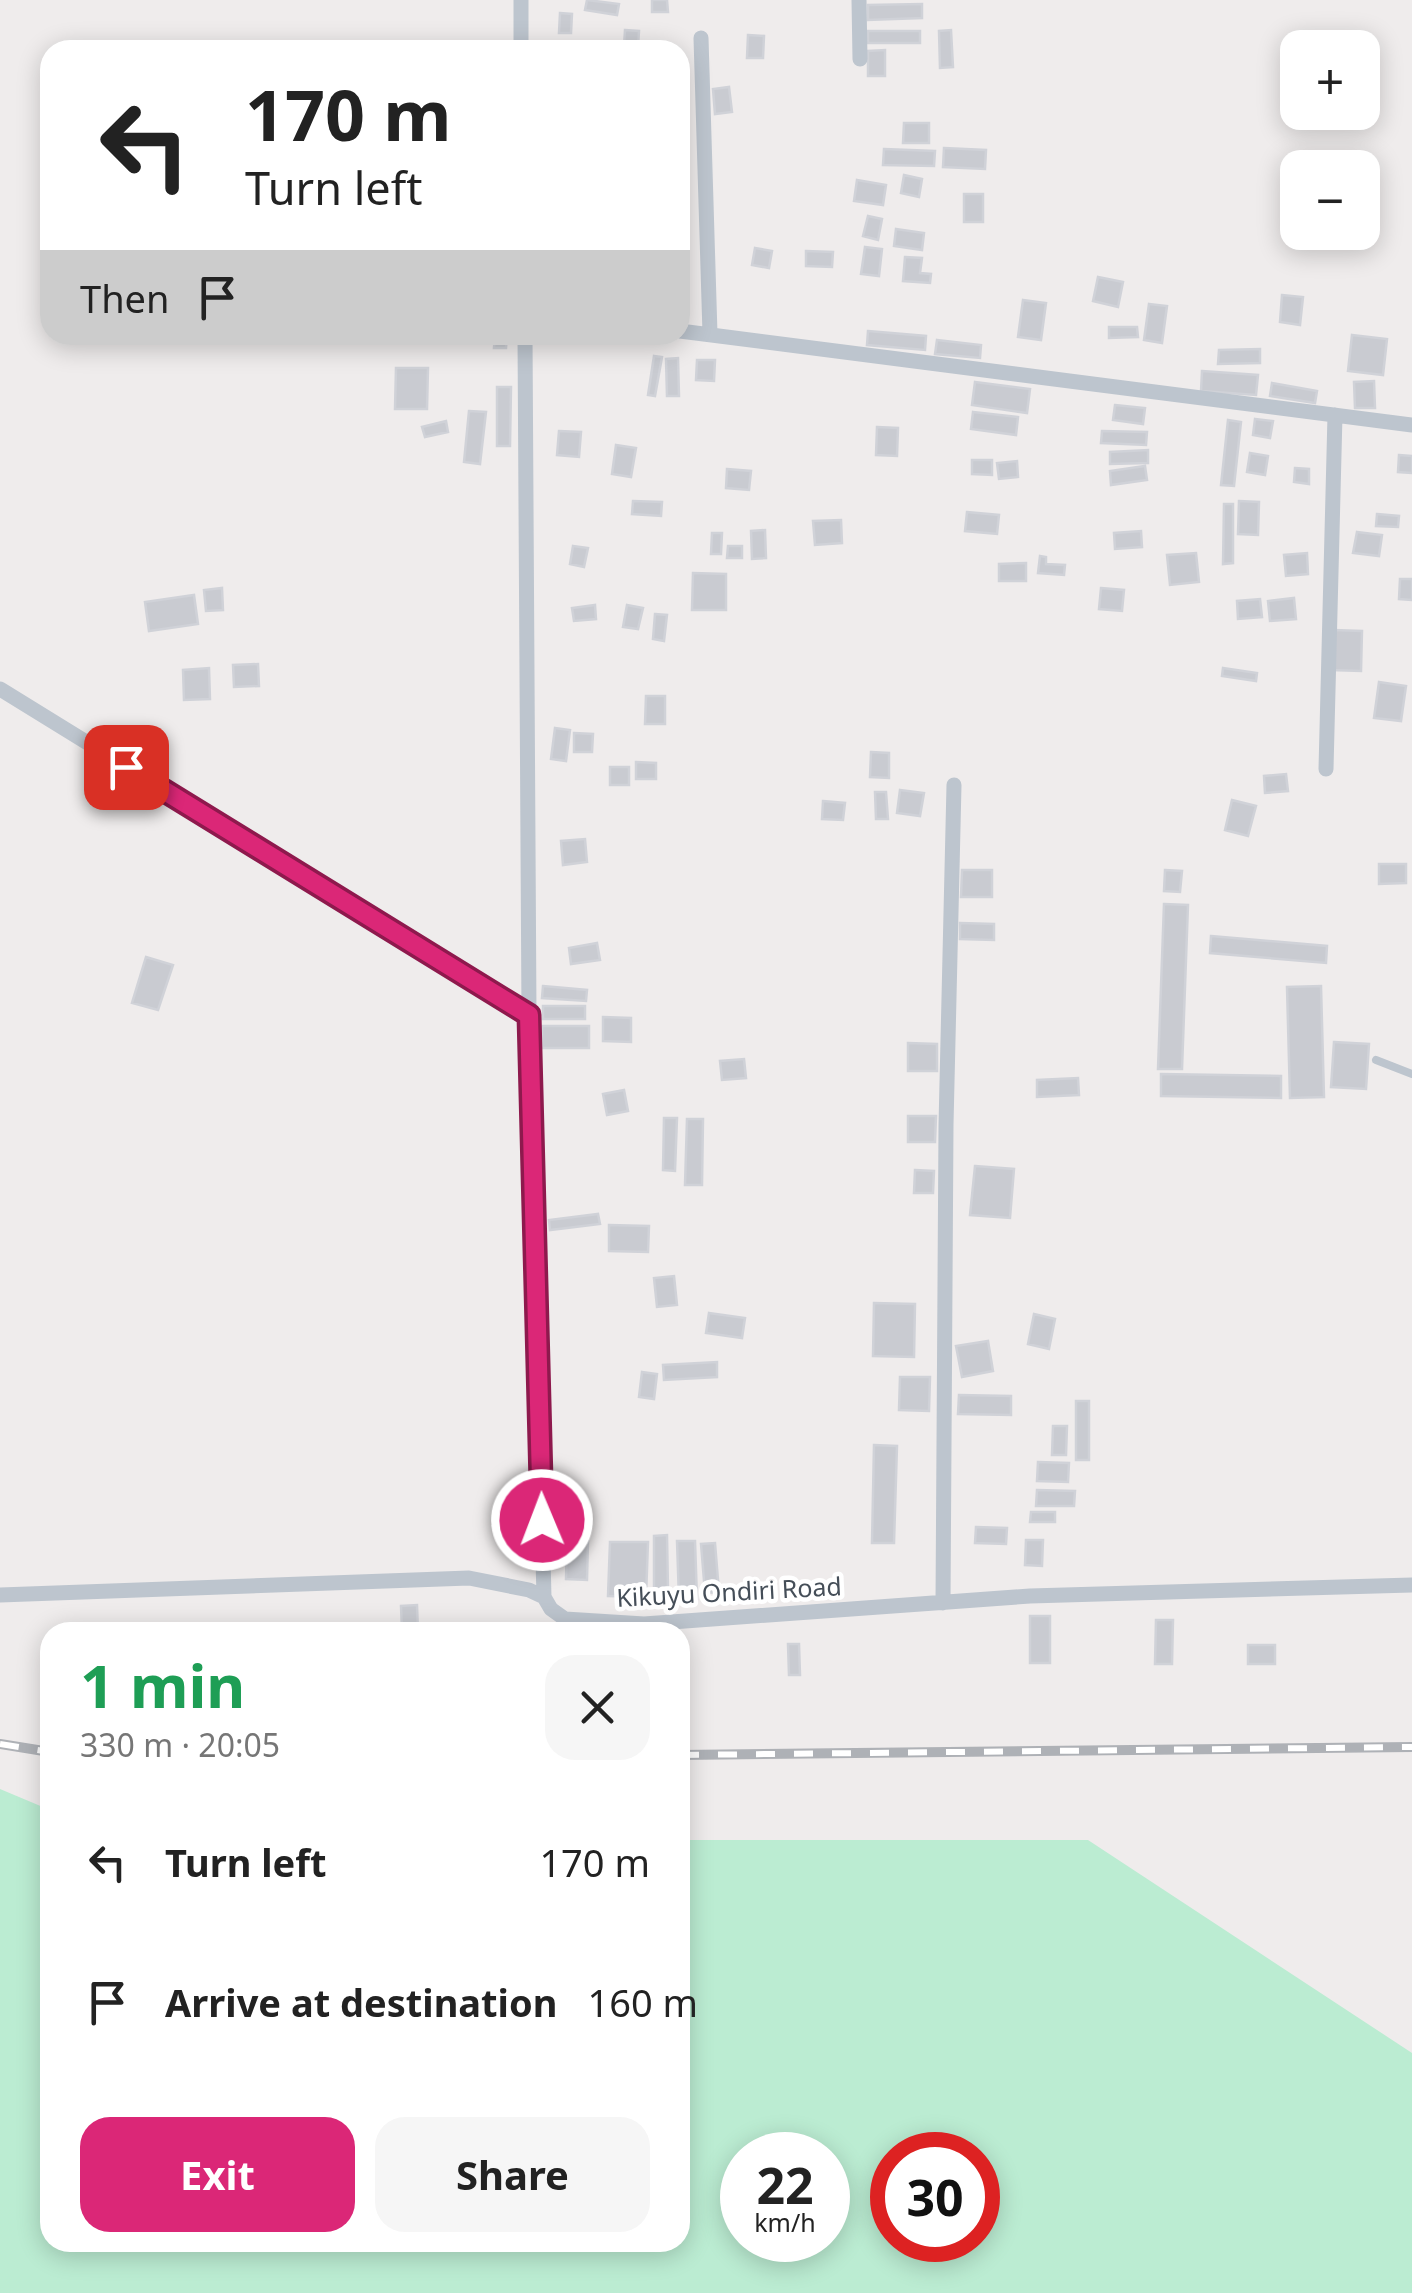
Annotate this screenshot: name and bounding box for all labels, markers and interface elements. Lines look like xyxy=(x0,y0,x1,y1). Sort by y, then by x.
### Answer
map controls xyxy=(1280,30,1380,250)
button: + xyxy=(1280,30,1380,130)
text: 170 m xyxy=(245,66,452,162)
icon: left xyxy=(80,80,210,210)
button: − xyxy=(1280,150,1380,250)
text: Turn left xyxy=(245,157,422,218)
icon: arrive xyxy=(190,270,245,325)
text: Then xyxy=(80,272,170,324)
pin xyxy=(84,725,169,810)
icon: arrive xyxy=(99,740,154,795)
position arrow xyxy=(490,1468,594,1572)
street label: Kikuyu Ondiri Road xyxy=(615,1568,843,1614)
text: 1 min xyxy=(80,1644,245,1726)
button: close xyxy=(545,1655,650,1760)
text: 330 m · 20:05 xyxy=(80,1723,280,1766)
icon: left xyxy=(80,1835,135,1890)
text: Turn left xyxy=(165,1836,327,1888)
text: 170 m xyxy=(539,1836,650,1888)
icon: arrive xyxy=(80,1975,135,2030)
text: Arrive at destination xyxy=(165,1976,557,2028)
text: 160 m xyxy=(587,1976,698,2028)
button: Exit xyxy=(80,2117,355,2232)
button: Share xyxy=(375,2117,650,2232)
speed limit sign: 30 xyxy=(870,2132,1000,2262)
text: 22 xyxy=(756,2151,814,2219)
text: km/h xyxy=(754,2205,816,2239)

